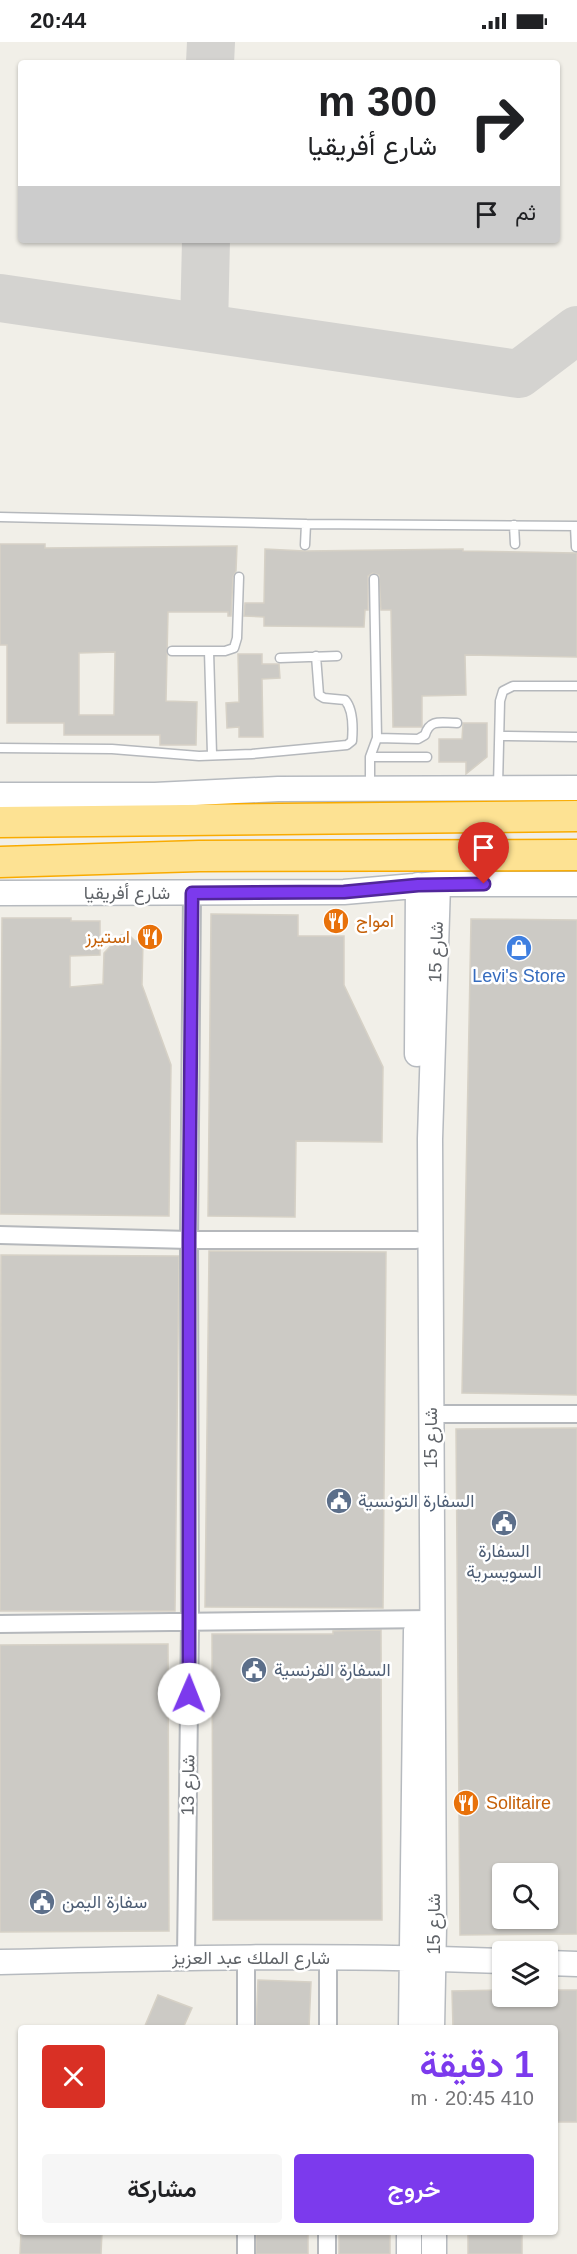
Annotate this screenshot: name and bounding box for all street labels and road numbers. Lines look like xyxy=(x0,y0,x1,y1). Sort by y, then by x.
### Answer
street label: شارع أفريقيا xyxy=(84,883,170,905)
street label: شارع 15 xyxy=(425,921,449,983)
street label: شارع 15 xyxy=(421,1407,443,1469)
street label: شارع 13 xyxy=(177,1754,201,1816)
street label: شارع 15 xyxy=(424,1893,446,1955)
street label: شارع الملك عبد العزيز xyxy=(171,1948,330,1970)

